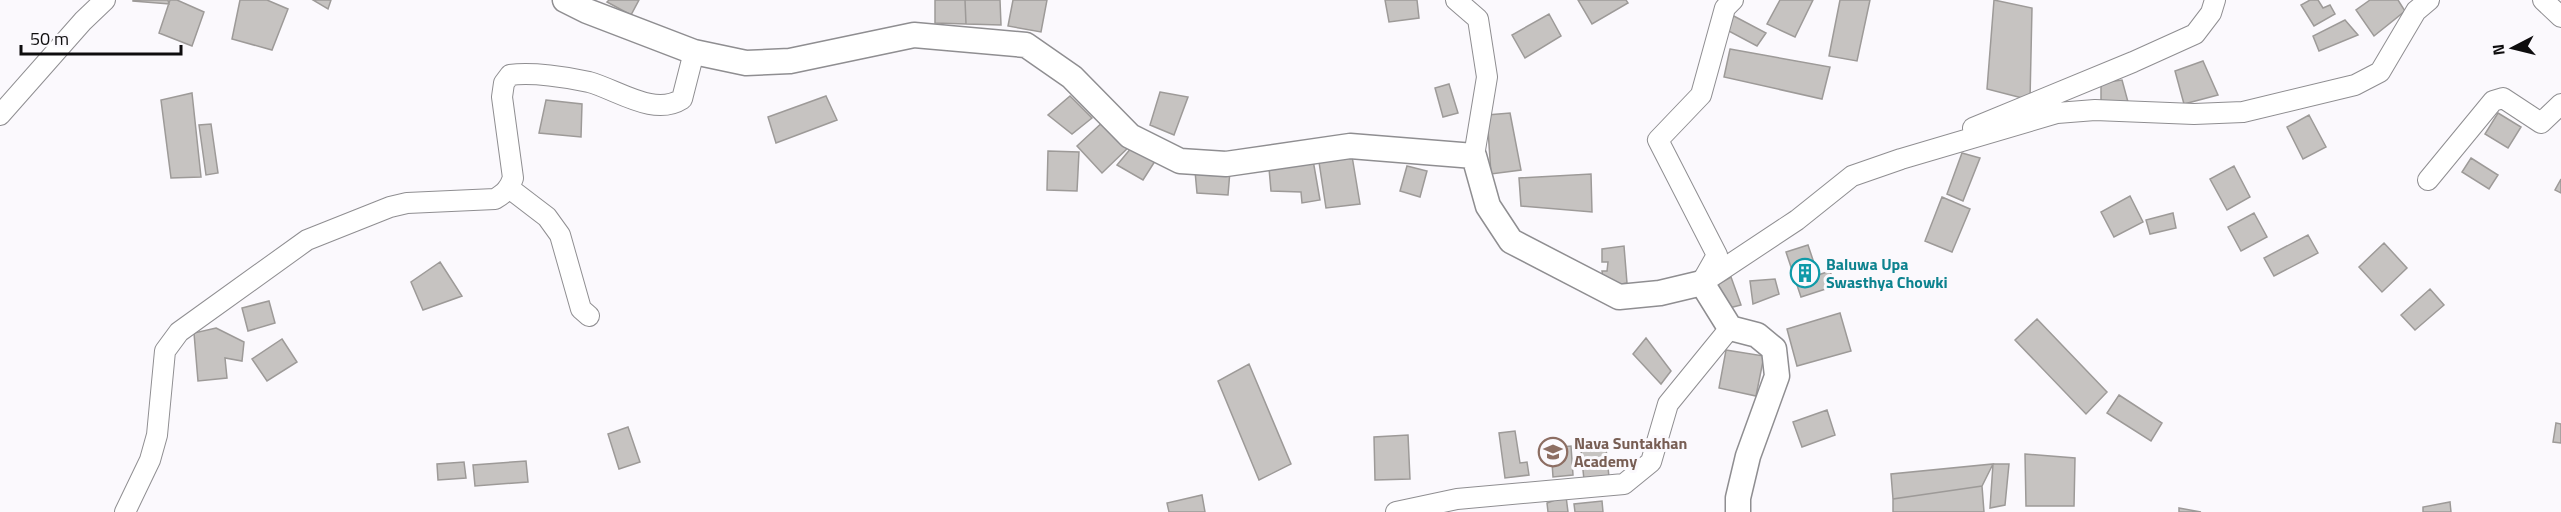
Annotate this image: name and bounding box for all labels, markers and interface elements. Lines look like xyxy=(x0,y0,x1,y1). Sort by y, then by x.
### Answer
scale bar xyxy=(21,18,182,56)
north arrow xyxy=(2483,18,2543,78)
text: 50 m xyxy=(30,25,69,52)
text: N xyxy=(2486,43,2511,57)
place label: Baluwa Upa Swasthya Chowki xyxy=(1826,252,1948,294)
building icon: Baluwa Upa Swasthya Chowki xyxy=(1789,257,1821,289)
place label: Nava Suntakhan Academy xyxy=(1574,431,1687,473)
school or university icon: Nava Suntakhan Academy xyxy=(1537,436,1569,468)

